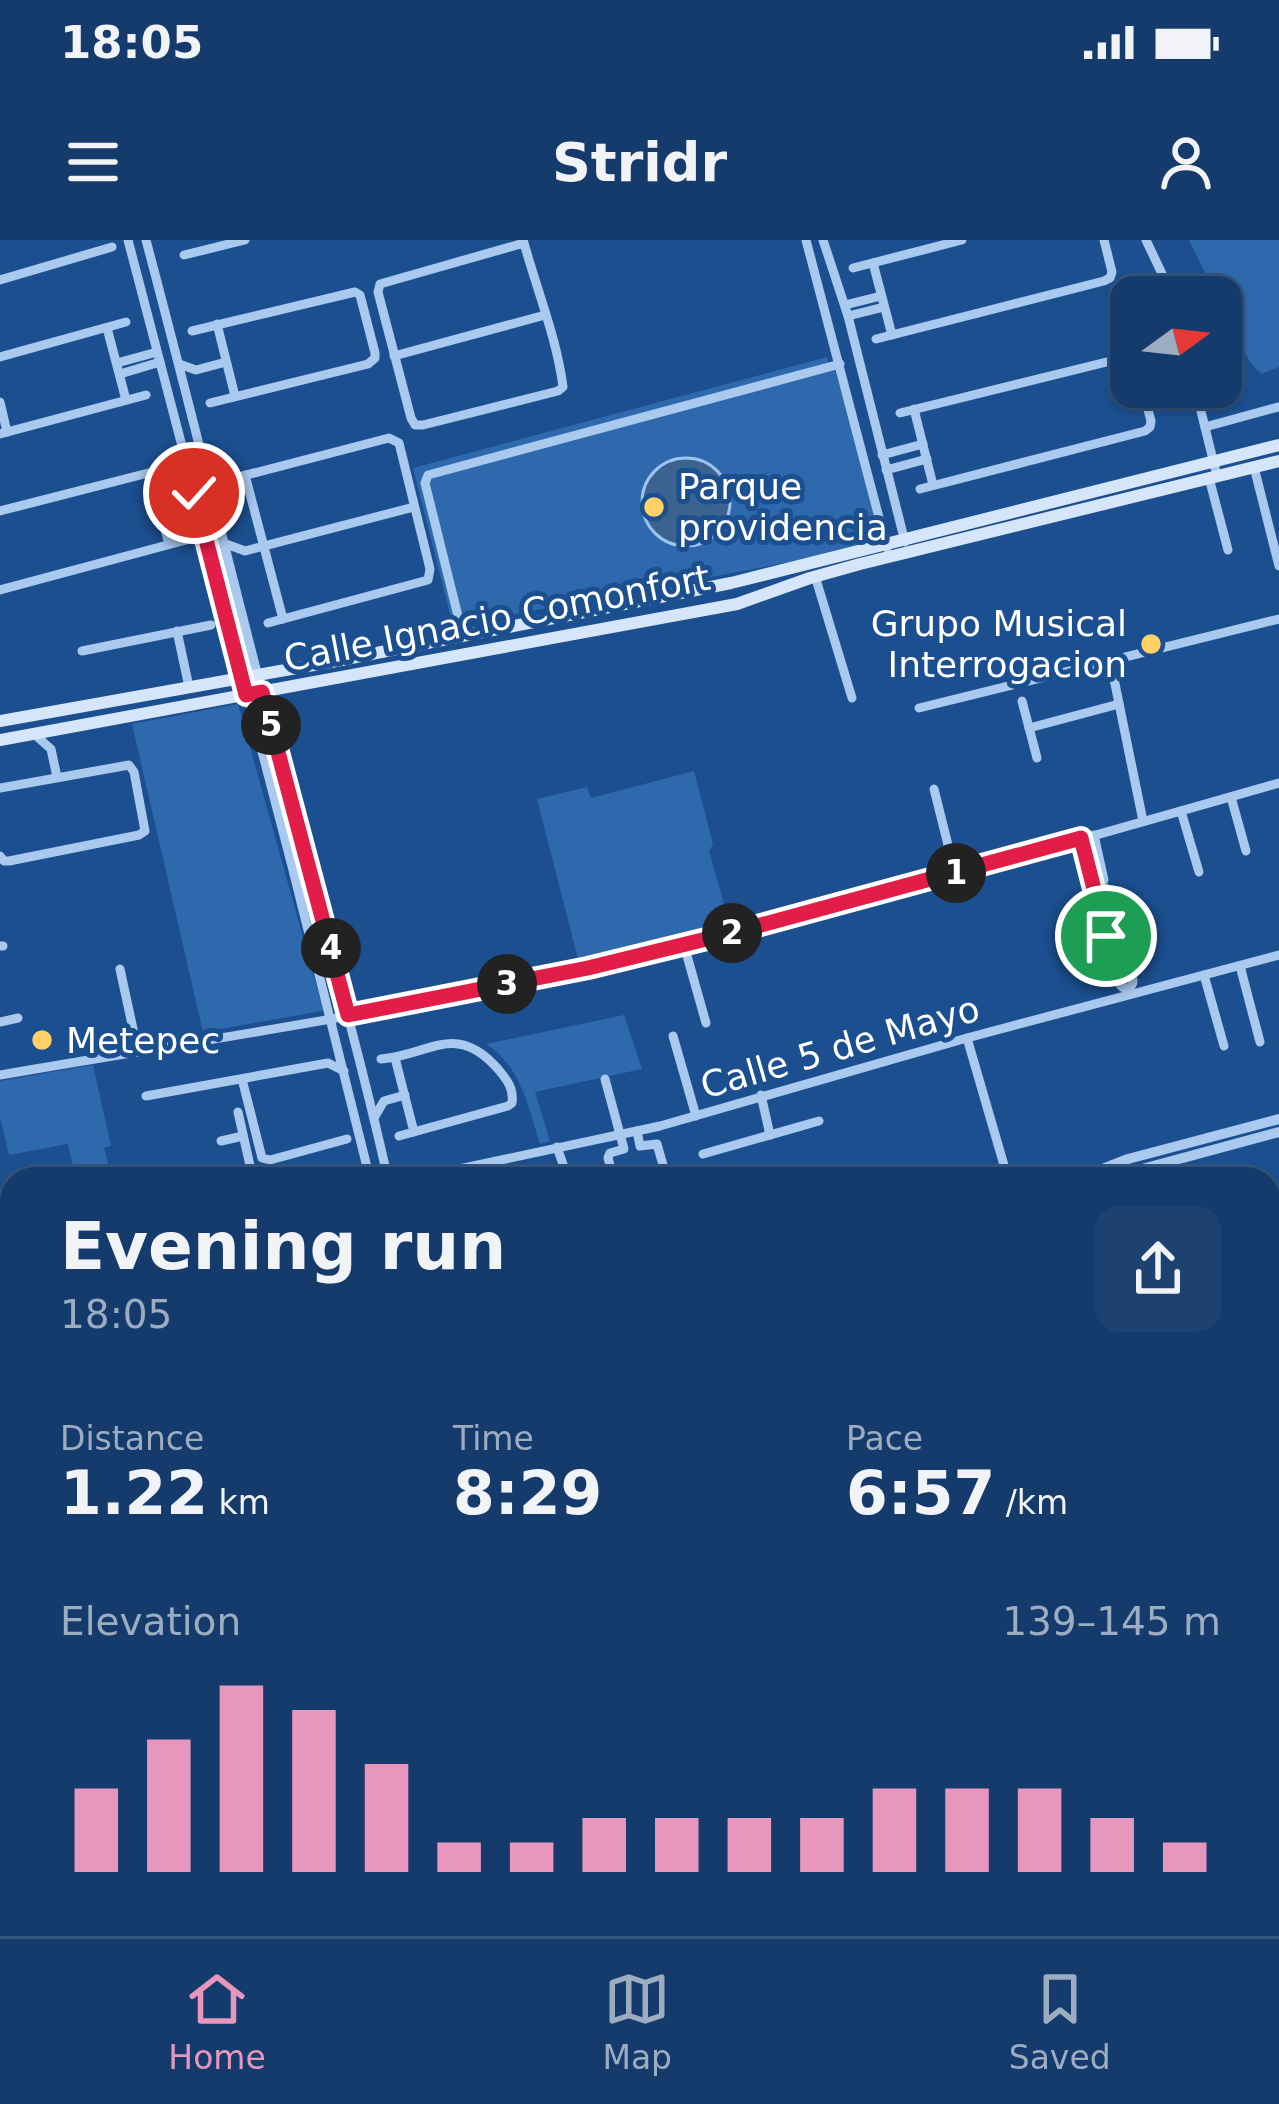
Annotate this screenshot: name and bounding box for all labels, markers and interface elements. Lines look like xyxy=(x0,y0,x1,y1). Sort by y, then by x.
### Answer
text: 18:05 xyxy=(60,16,203,69)
icon: menu xyxy=(60,129,126,195)
icon: person xyxy=(1153,129,1219,195)
text: Stridr xyxy=(552,131,727,194)
north arrow xyxy=(1110,276,1242,408)
map controls xyxy=(1110,276,1242,408)
pin xyxy=(143,442,245,544)
icon: check xyxy=(161,460,227,526)
place label: Parque providencia xyxy=(678,466,888,548)
marker: Parque providencia xyxy=(641,494,667,520)
street label: Calle Ignacio Comonfort xyxy=(281,557,713,679)
place label: Grupo Musical Interrogacion xyxy=(871,603,1127,685)
marker: Grupo Musical Interrogacion xyxy=(1138,631,1164,657)
pin: 5 xyxy=(241,695,301,755)
text: 5 xyxy=(260,705,282,744)
pin: 1 xyxy=(926,843,986,903)
text: 1 xyxy=(945,853,967,892)
pin xyxy=(1055,885,1157,987)
pin: 2 xyxy=(702,903,762,963)
icon: arrive xyxy=(1073,903,1139,969)
text: 2 xyxy=(721,913,743,952)
pin: 4 xyxy=(301,918,361,978)
text: 4 xyxy=(320,928,342,967)
pin: 3 xyxy=(477,954,537,1014)
text: 3 xyxy=(496,964,518,1003)
street label: Calle 5 de Mayo xyxy=(696,988,984,1106)
place label: Metepec xyxy=(66,1020,220,1061)
marker: Metepec xyxy=(29,1027,55,1053)
button: share xyxy=(1095,1206,1221,1332)
text: Evening run xyxy=(60,1208,506,1285)
text: 18:05 xyxy=(60,1292,172,1337)
text: Distance xyxy=(60,1419,204,1458)
text: Time xyxy=(453,1419,534,1458)
text: Pace xyxy=(846,1419,923,1458)
text: 1.22 xyxy=(60,1458,208,1528)
text: 8:29 xyxy=(453,1458,602,1528)
text: 6:57 xyxy=(846,1458,995,1528)
text: km xyxy=(208,1483,270,1522)
text: /km xyxy=(995,1483,1068,1522)
text: Elevation xyxy=(60,1599,241,1644)
text: 139–145 m xyxy=(1002,1599,1221,1644)
tab: Home xyxy=(168,1966,266,2077)
tab: Map xyxy=(602,1966,672,2077)
tab: Saved xyxy=(1009,1966,1111,2077)

